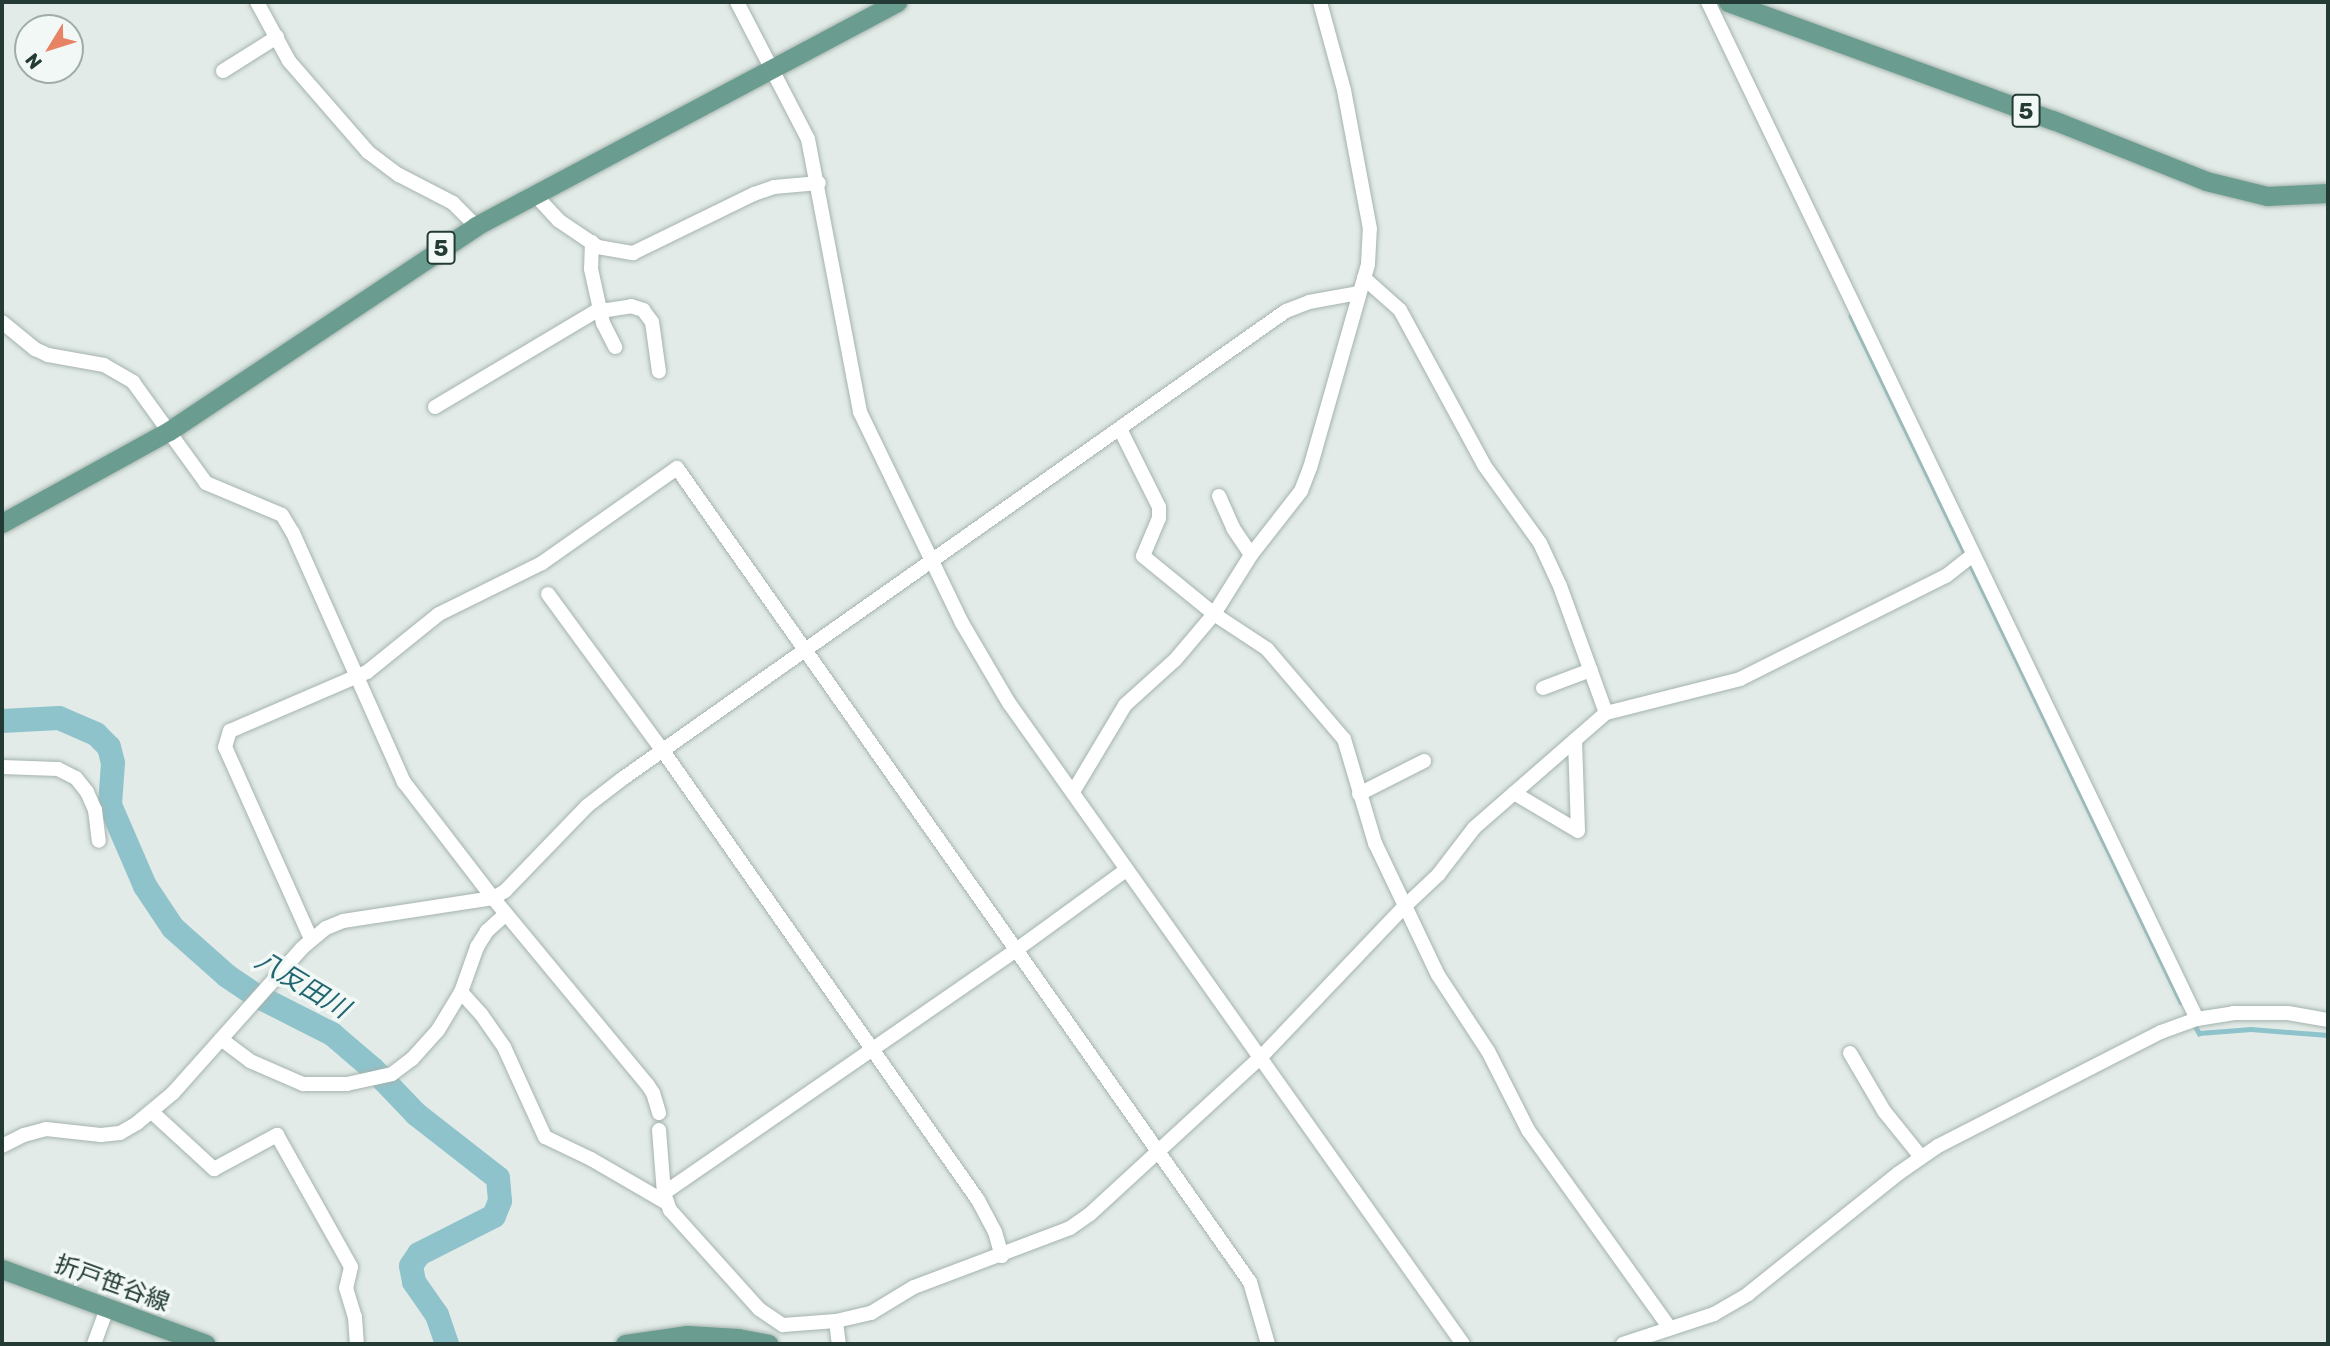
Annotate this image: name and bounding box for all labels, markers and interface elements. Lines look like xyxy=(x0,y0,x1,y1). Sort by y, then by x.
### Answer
north arrow xyxy=(14,14,84,84)
text: N xyxy=(20,49,47,73)
road number: 5 xyxy=(2010,92,2042,130)
road number: 5 xyxy=(425,229,457,268)
water label: 八反田川 xyxy=(249,945,355,1025)
street label: 折戸笹谷線 xyxy=(51,1250,173,1318)

